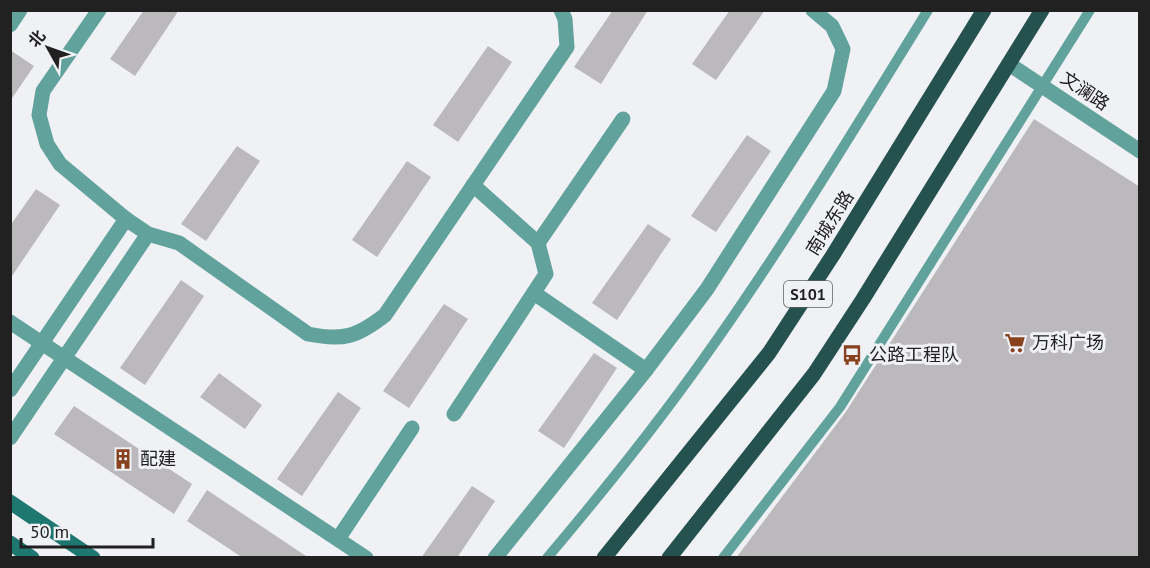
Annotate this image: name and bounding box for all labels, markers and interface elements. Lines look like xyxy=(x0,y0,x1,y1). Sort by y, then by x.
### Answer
north arrow xyxy=(18,18,78,78)
text: 北 xyxy=(24,26,49,51)
street label: 文澜路 xyxy=(1056,66,1114,115)
street label: 南城东路 xyxy=(801,186,858,259)
road number: S101 xyxy=(784,281,832,307)
supermarket icon: 万科广场 xyxy=(1003,331,1027,355)
place label: 万科广场 xyxy=(1032,331,1104,354)
bus stop icon: 公路工程队 xyxy=(840,343,864,367)
place label: 公路工程队 xyxy=(869,343,959,366)
building icon: 配建 xyxy=(111,447,135,471)
place label: 配建 xyxy=(140,447,176,470)
scale bar xyxy=(21,511,153,549)
text: 50 m xyxy=(30,520,69,543)

